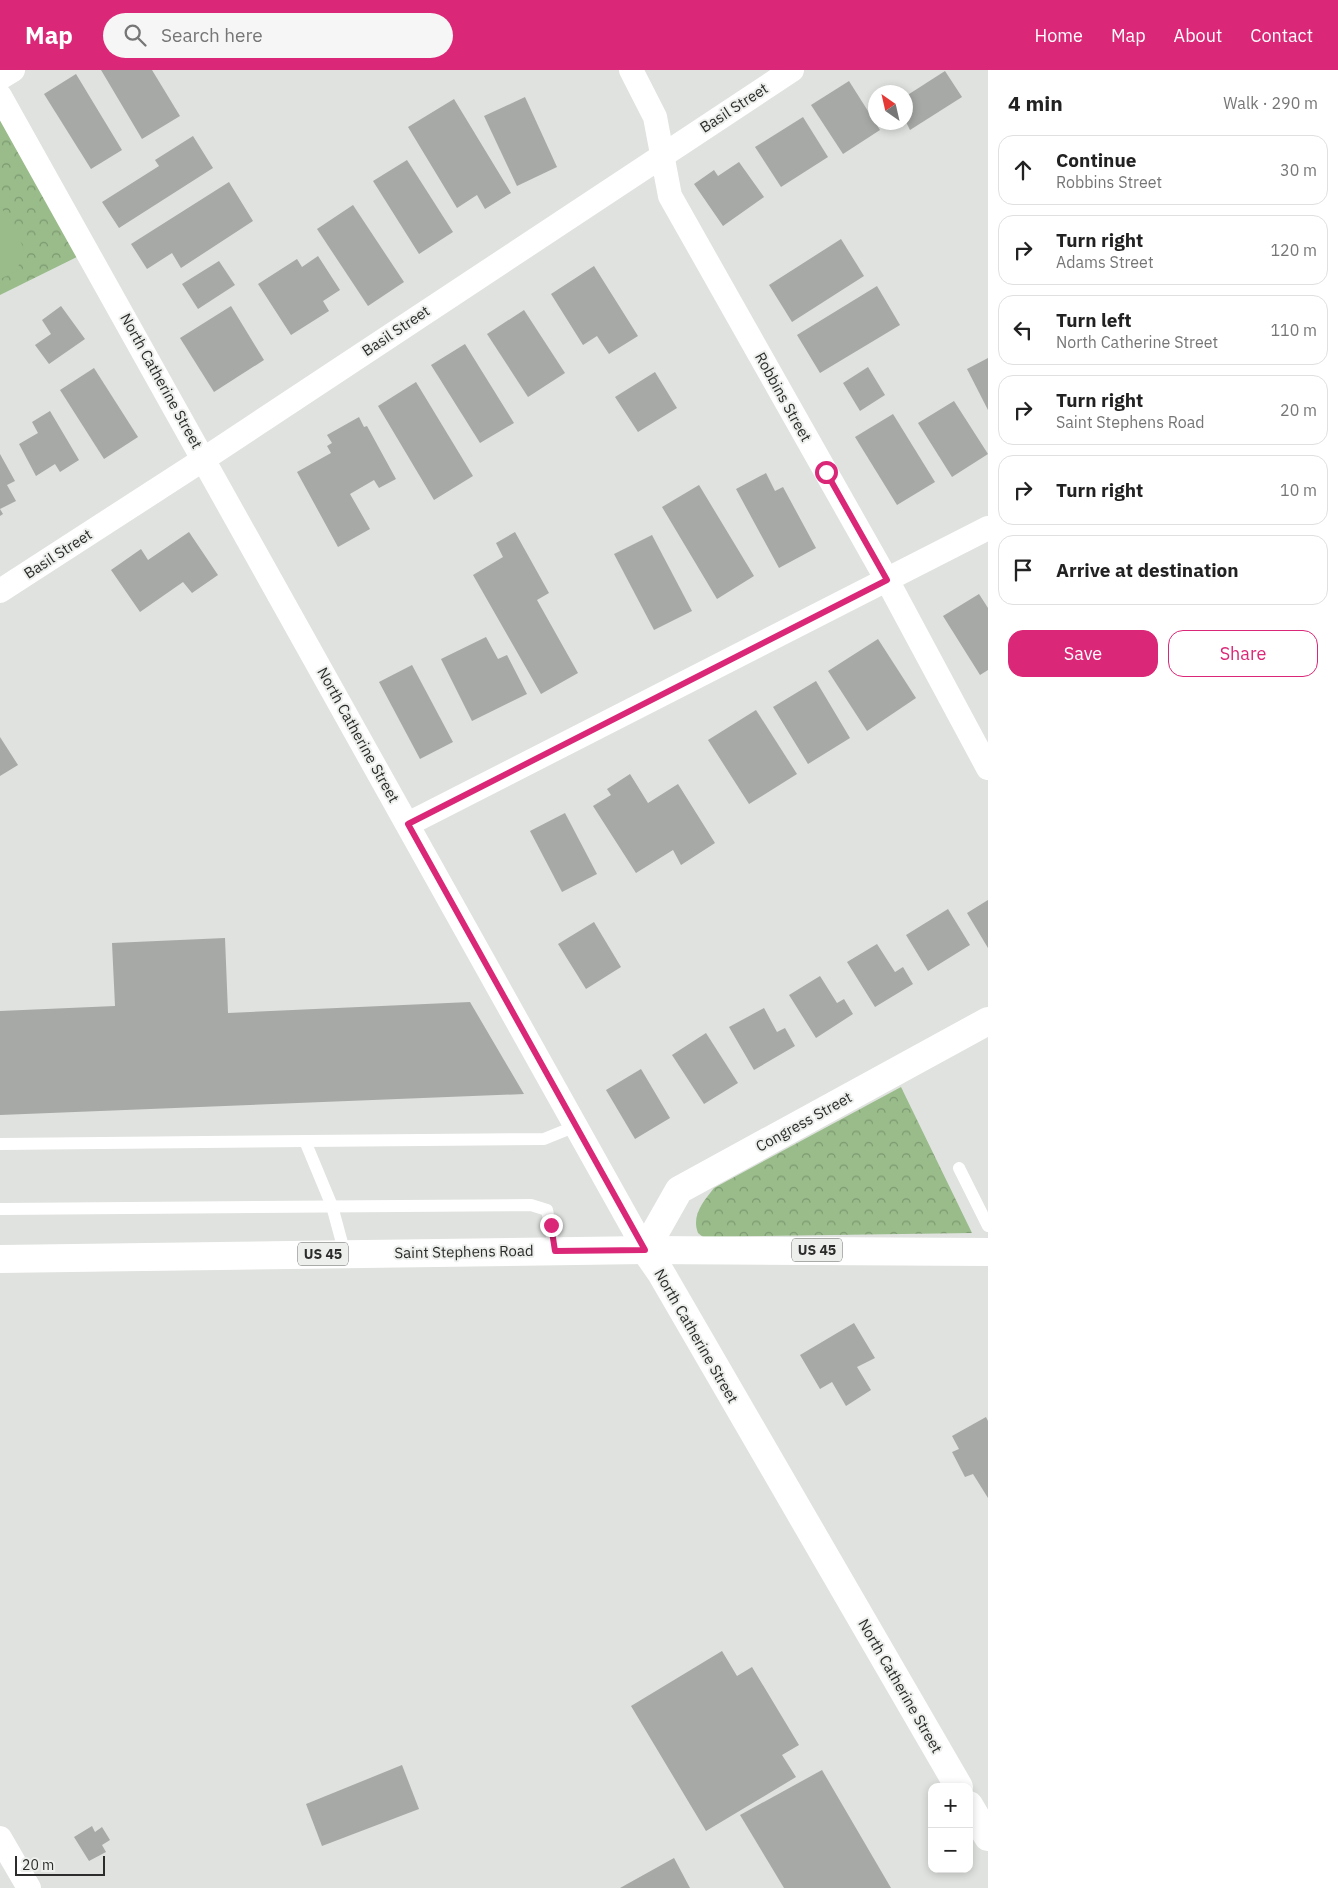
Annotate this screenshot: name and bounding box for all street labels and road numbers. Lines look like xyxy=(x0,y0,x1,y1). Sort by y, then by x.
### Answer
street label: Basil Street xyxy=(696,78,771,137)
street label: Basil Street xyxy=(358,301,433,360)
street label: North Catherine Street xyxy=(116,310,207,452)
street label: Robbins Street xyxy=(751,349,816,445)
street label: Basil Street xyxy=(20,524,95,583)
street label: North Catherine Street xyxy=(313,664,404,806)
street label: Congress Street xyxy=(752,1087,855,1156)
road number: US 45 xyxy=(792,1238,842,1262)
street label: Saint Stephens Road xyxy=(394,1241,534,1262)
road number: US 45 xyxy=(298,1242,348,1266)
street label: North Catherine Street xyxy=(650,1265,743,1406)
street label: North Catherine Street xyxy=(854,1615,947,1756)

